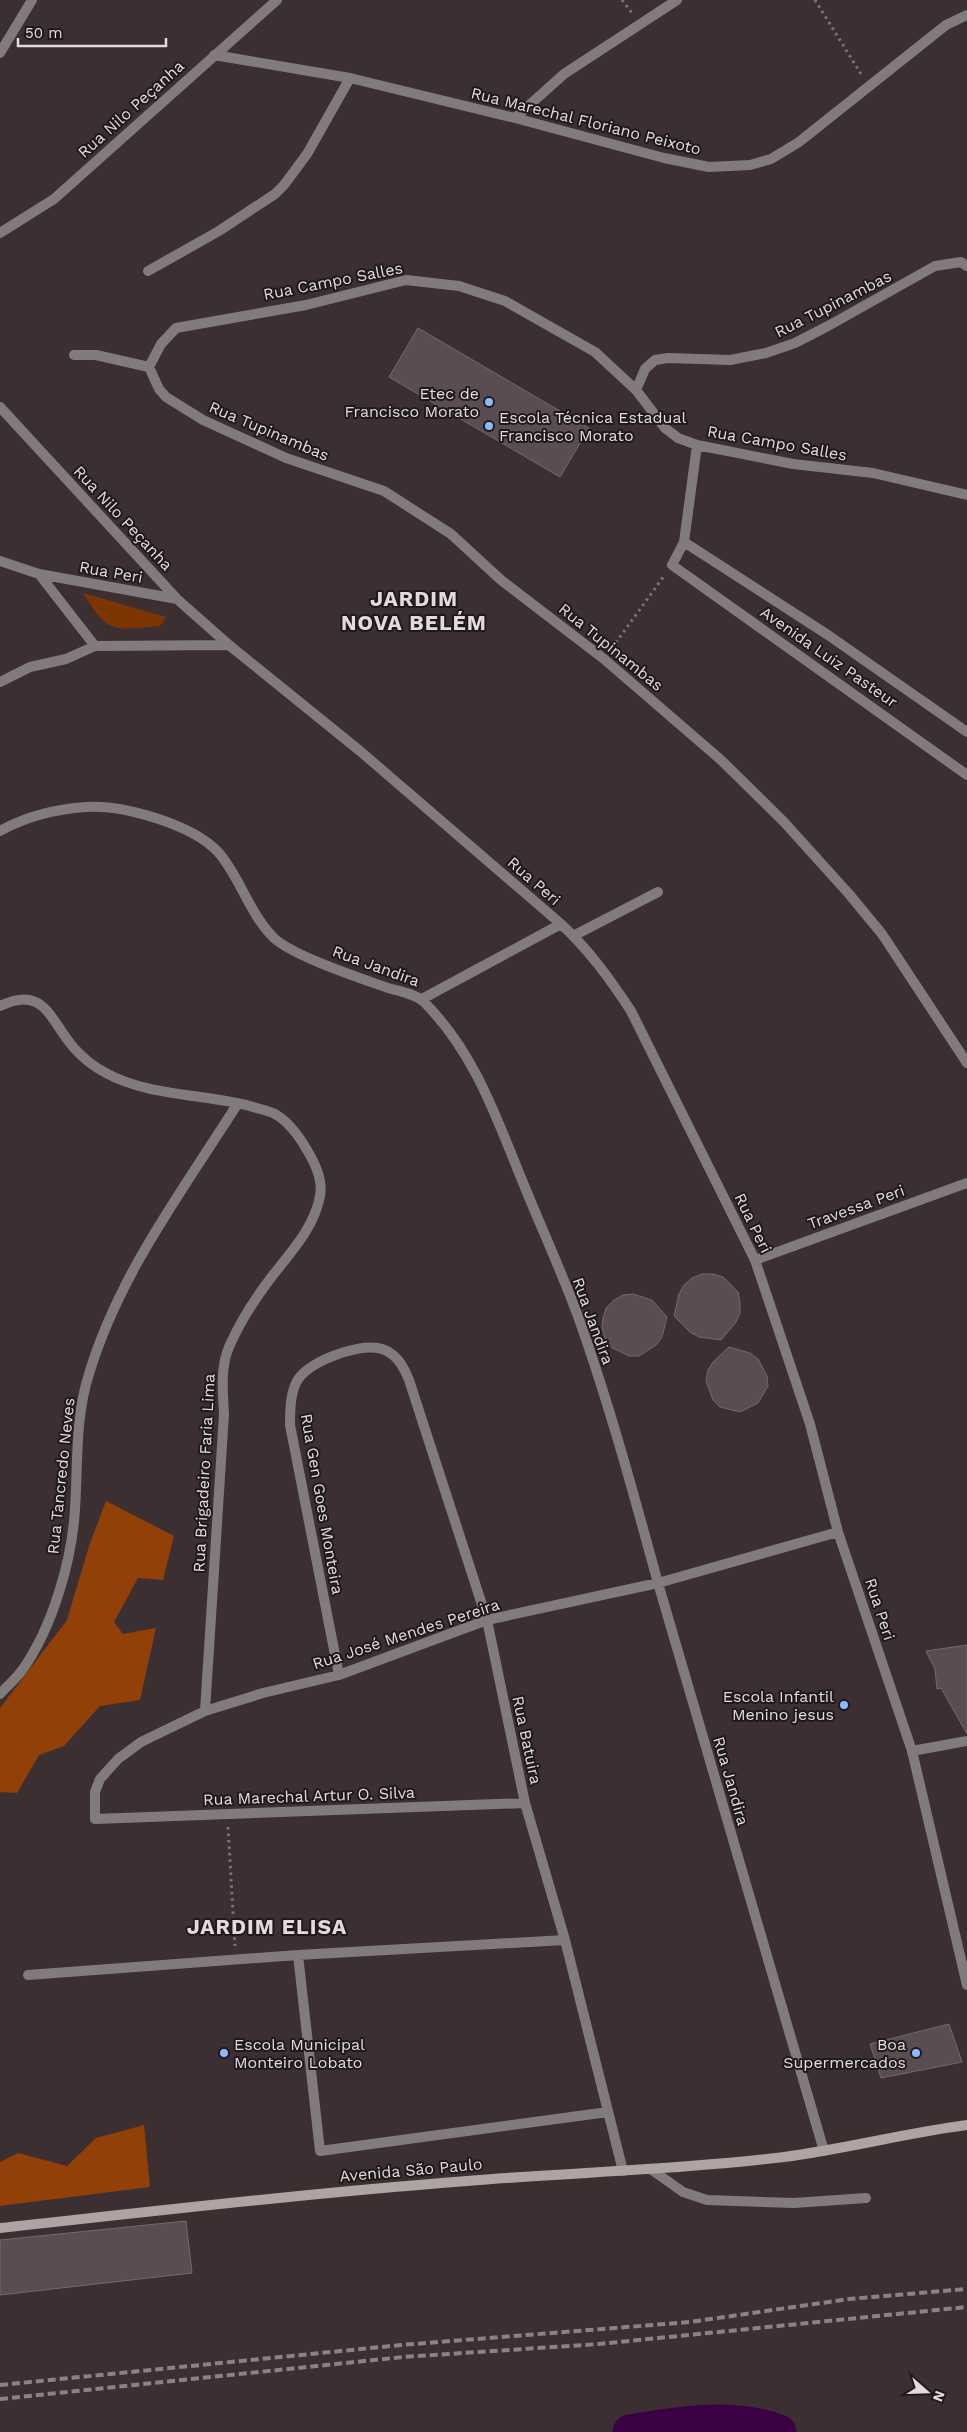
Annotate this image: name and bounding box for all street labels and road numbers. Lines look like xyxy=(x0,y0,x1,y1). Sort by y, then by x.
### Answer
street label: Rua Nilo Peçanha xyxy=(74,56,188,162)
street label: Rua Marechal Floriano Peixoto xyxy=(469,83,703,159)
street label: Rua Campo Salles xyxy=(262,258,404,304)
street label: Rua Tupinambas xyxy=(771,266,895,342)
street label: Rua Tupinambas xyxy=(206,397,332,465)
street label: Rua Campo Salles xyxy=(706,421,848,465)
street label: Rua Nilo Peçanha xyxy=(70,462,176,574)
street label: Rua Peri xyxy=(78,557,144,587)
street label: Rua Tupinambas xyxy=(555,599,667,695)
street label: Avenida Luiz Pasteur xyxy=(757,602,902,712)
street label: Rua Peri xyxy=(504,853,564,909)
street label: Rua Jandira xyxy=(330,941,422,991)
street label: Travessa Peri xyxy=(805,1181,907,1233)
street label: Rua Peri xyxy=(730,1190,776,1256)
street label: Rua Jandira xyxy=(568,1275,618,1367)
street label: Rua Brigadeiro Faria Lima xyxy=(189,1373,219,1573)
street label: Rua Tancredo Neves xyxy=(43,1397,79,1555)
street label: Rua Gen Goes Monteira xyxy=(297,1412,347,1596)
street label: Rua Peri xyxy=(861,1576,899,1642)
street label: Rua José Mendes Pereira xyxy=(310,1595,502,1673)
street label: Rua Batuira xyxy=(508,1694,546,1786)
street label: Rua Jandira xyxy=(709,1734,753,1828)
street label: Rua Marechal Artur O. Silva xyxy=(203,1783,415,1809)
street label: Avenida São Paulo xyxy=(339,2154,483,2186)

